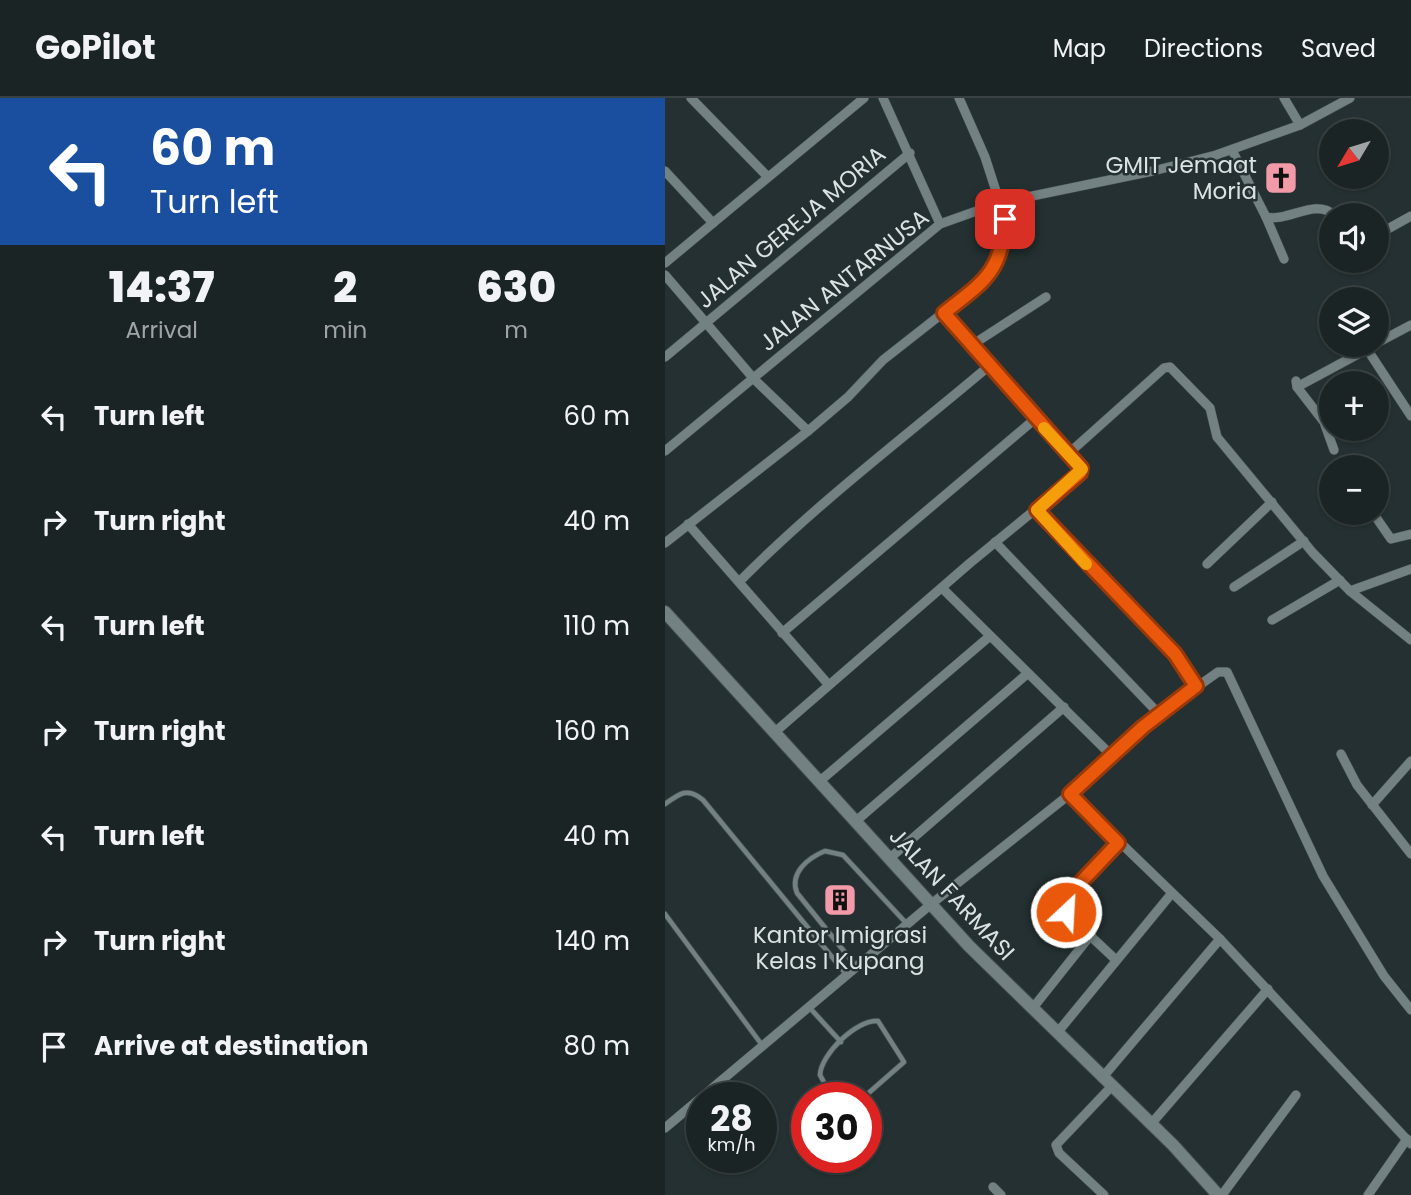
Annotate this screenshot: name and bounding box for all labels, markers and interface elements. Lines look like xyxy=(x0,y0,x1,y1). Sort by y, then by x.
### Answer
text: GoPilot xyxy=(35,24,156,71)
text: Map xyxy=(1053,32,1106,65)
text: Directions xyxy=(1144,32,1263,65)
text: Saved xyxy=(1301,32,1376,65)
text: 60 m xyxy=(150,114,275,182)
north arrow xyxy=(1319,119,1389,189)
map controls xyxy=(1319,119,1389,525)
icon: left xyxy=(35,126,126,217)
street label: JALAN GEREJA MORIA xyxy=(690,138,892,316)
place label: GMIT Jemaat Moria xyxy=(1105,149,1257,207)
church icon: GMIT Jemaat Moria xyxy=(1262,159,1300,197)
text: Turn left xyxy=(150,179,279,224)
pin xyxy=(975,189,1035,249)
icon: arrive xyxy=(986,200,1024,238)
street label: JALAN ANTARNUSA xyxy=(752,202,936,358)
button: sound xyxy=(1319,203,1389,273)
text: 14:37 xyxy=(109,258,214,317)
text: 2 xyxy=(333,258,357,317)
text: 630 xyxy=(476,258,556,317)
button: layers xyxy=(1319,287,1389,357)
text: Arrival xyxy=(125,314,198,346)
text: min xyxy=(323,314,367,346)
text: m xyxy=(504,314,528,346)
button: + xyxy=(1319,371,1389,441)
icon: left xyxy=(35,398,73,436)
text: Turn left xyxy=(94,398,205,434)
text: 60 m xyxy=(563,398,630,434)
button: − xyxy=(1319,455,1389,525)
icon: right xyxy=(35,503,73,541)
text: Turn right xyxy=(94,503,226,539)
text: 40 m xyxy=(564,503,630,539)
icon: left xyxy=(35,608,73,646)
text: Turn left xyxy=(94,608,205,644)
text: 110 m xyxy=(563,608,630,644)
icon: right xyxy=(35,713,73,751)
text: Turn right xyxy=(94,713,226,749)
text: 160 m xyxy=(555,713,630,749)
icon: left xyxy=(35,818,73,856)
text: Turn left xyxy=(94,818,205,854)
text: 40 m xyxy=(564,818,630,854)
street label: JALAN FARMASI xyxy=(882,821,1022,967)
position arrow xyxy=(1029,875,1103,949)
building icon: Kantor Imigrasi Kelas I Kupang xyxy=(821,881,859,919)
place label: Kantor Imigrasi Kelas I Kupang xyxy=(753,919,927,977)
icon: right xyxy=(35,923,73,961)
text: Turn right xyxy=(94,923,226,959)
text: 140 m xyxy=(555,923,630,959)
icon: arrive xyxy=(35,1028,73,1066)
text: Arrive at destination xyxy=(94,1028,369,1064)
text: 80 m xyxy=(564,1028,630,1064)
speed limit sign: 30 xyxy=(791,1082,882,1173)
text: 28 xyxy=(710,1094,753,1143)
text: km/h xyxy=(708,1132,755,1157)

